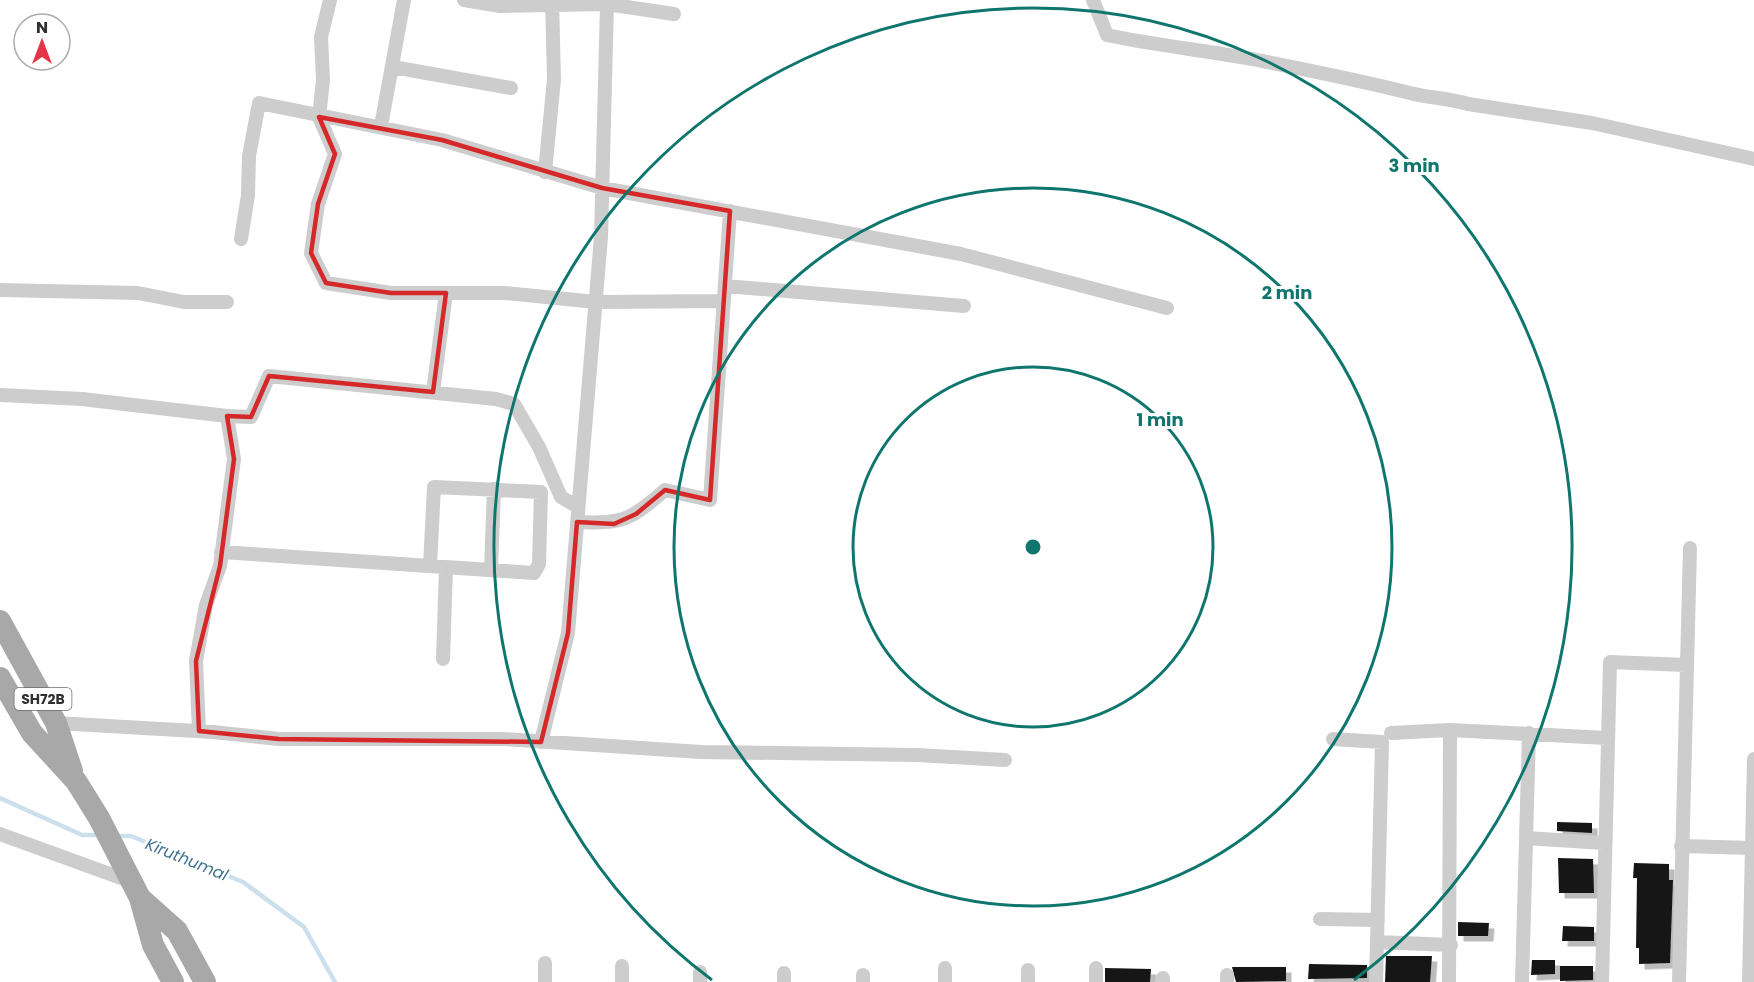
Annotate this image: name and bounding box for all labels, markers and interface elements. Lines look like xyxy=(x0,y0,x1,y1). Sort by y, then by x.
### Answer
north arrow xyxy=(12,12,72,72)
text: N xyxy=(36,16,48,39)
text: 3 min xyxy=(1388,153,1440,178)
text: 2 min xyxy=(1262,280,1312,305)
text: 1 min xyxy=(1136,407,1184,432)
centre of rings xyxy=(1023,537,1043,557)
road number: SH72B xyxy=(15,688,72,710)
water label: Kiruthumal xyxy=(142,832,232,886)

